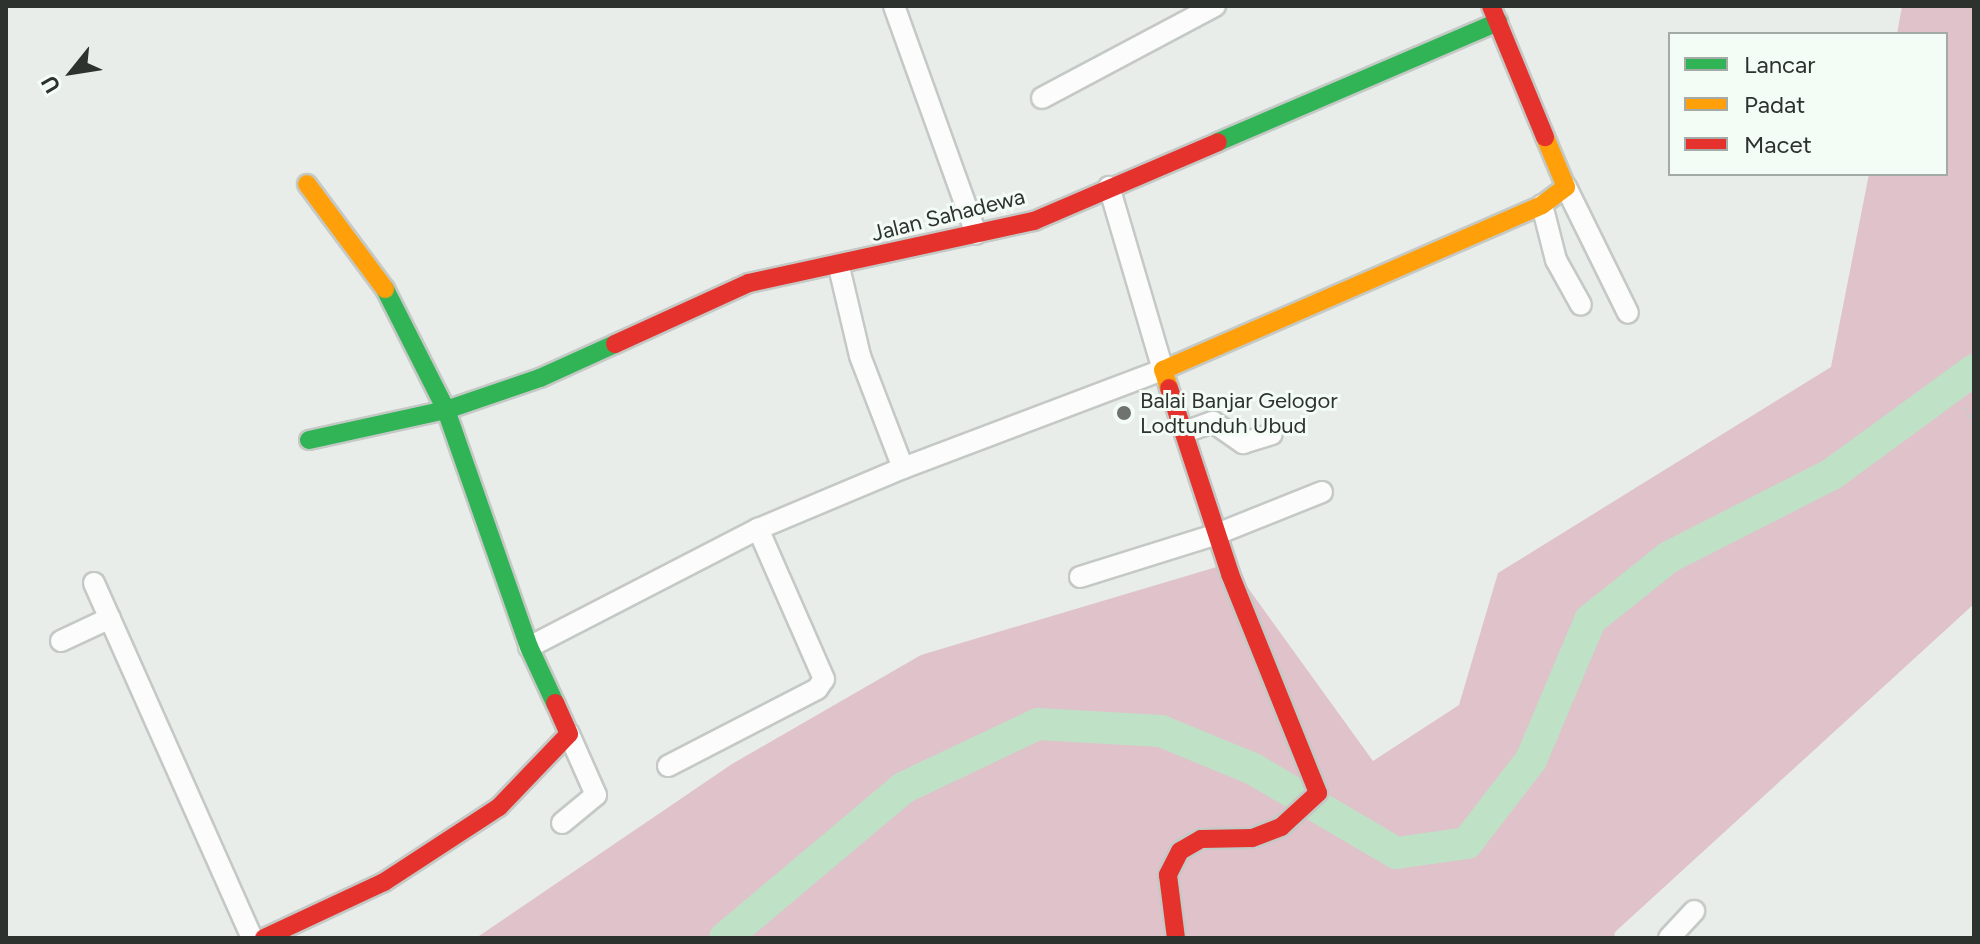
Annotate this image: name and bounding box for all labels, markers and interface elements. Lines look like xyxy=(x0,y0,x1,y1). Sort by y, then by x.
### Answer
north arrow xyxy=(32,32,112,112)
legend xyxy=(1668,32,1948,176)
text: Lancar xyxy=(1744,50,1815,79)
text: U xyxy=(35,71,66,98)
text: Padat xyxy=(1744,90,1805,119)
text: Macet xyxy=(1744,130,1812,159)
street label: Jalan Sahadewa xyxy=(868,183,1028,247)
place label: Balai Banjar Gelogor Lodtunduh Ubud xyxy=(1140,387,1338,438)
marker: Balai Banjar Gelogor Lodtunduh Ubud xyxy=(1115,404,1133,422)

